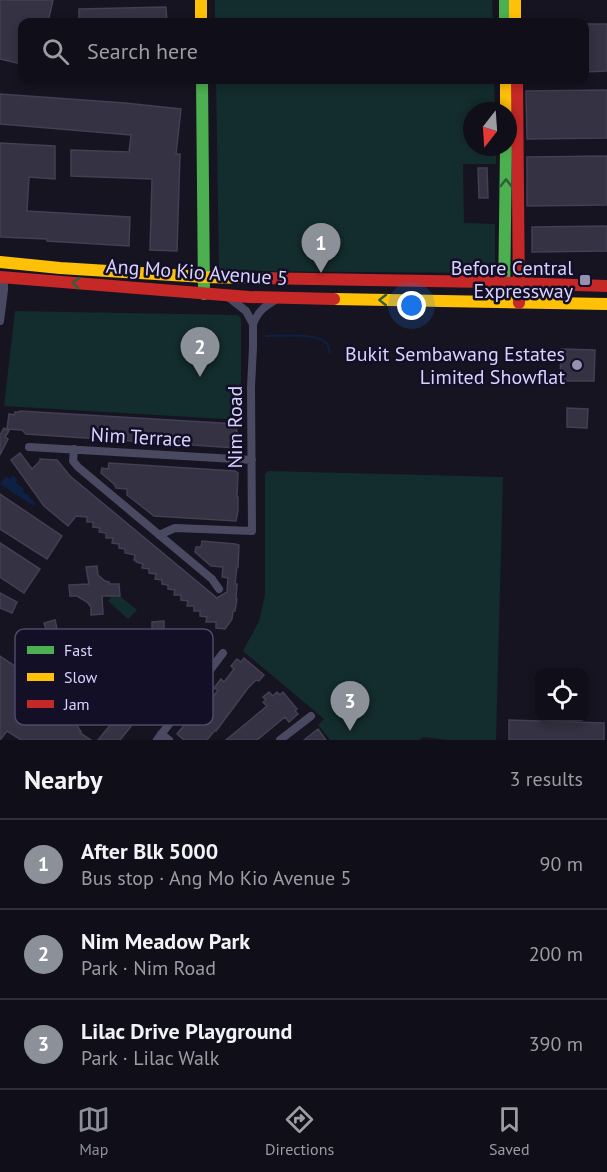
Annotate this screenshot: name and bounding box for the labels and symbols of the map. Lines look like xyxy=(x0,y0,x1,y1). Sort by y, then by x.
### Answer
north arrow xyxy=(463,102,517,156)
one-way arrow xyxy=(500,178,512,187)
pin: 1 xyxy=(302,224,340,273)
street label: Ang Mo Kio Avenue 5 xyxy=(105,253,289,291)
place label: Before Central Expressway xyxy=(451,255,574,304)
marker: Before Central Expressway xyxy=(578,273,592,287)
one-way arrow xyxy=(72,277,81,290)
your location xyxy=(397,291,426,320)
one-way arrow xyxy=(378,293,387,306)
pin: 2 xyxy=(180,328,220,377)
place label: Bukit Sembawang Estates Limited Showflat xyxy=(345,341,565,390)
marker: Bukit Sembawang Estates Limited Showflat xyxy=(570,358,584,372)
street label: Nim Road xyxy=(222,386,248,468)
street label: Nim Terrace xyxy=(90,421,192,453)
legend xyxy=(15,629,213,725)
text: Fast xyxy=(64,640,93,660)
text: Slow xyxy=(64,667,98,687)
pin: 3 xyxy=(330,682,370,731)
text: Jam xyxy=(63,694,90,714)

